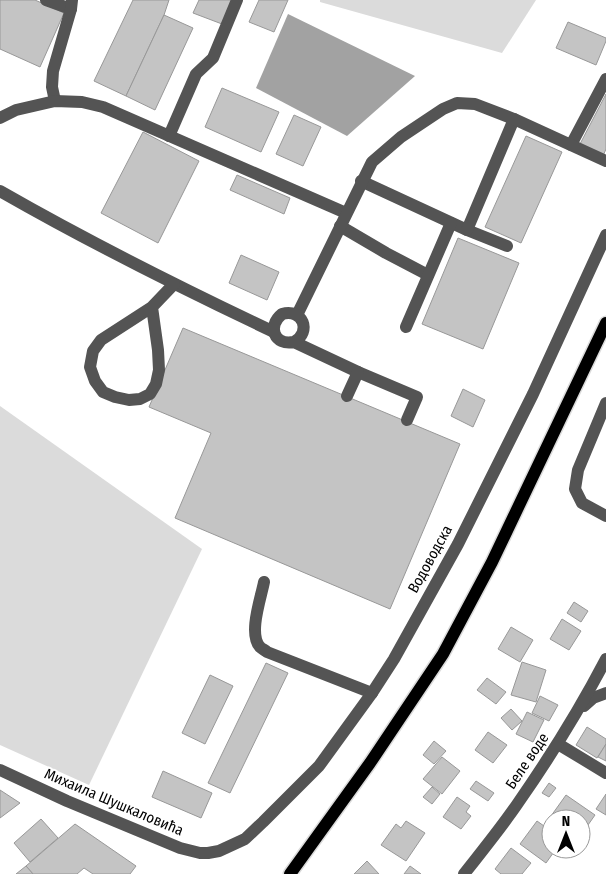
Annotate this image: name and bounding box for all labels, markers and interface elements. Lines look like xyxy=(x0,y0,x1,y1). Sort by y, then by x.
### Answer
street label: Водоводска xyxy=(404,522,456,596)
street label: Беле воде xyxy=(502,729,552,793)
street label: Михаила Шушкаловића xyxy=(42,765,186,839)
north arrow xyxy=(541,809,591,859)
text: N xyxy=(562,813,570,830)

